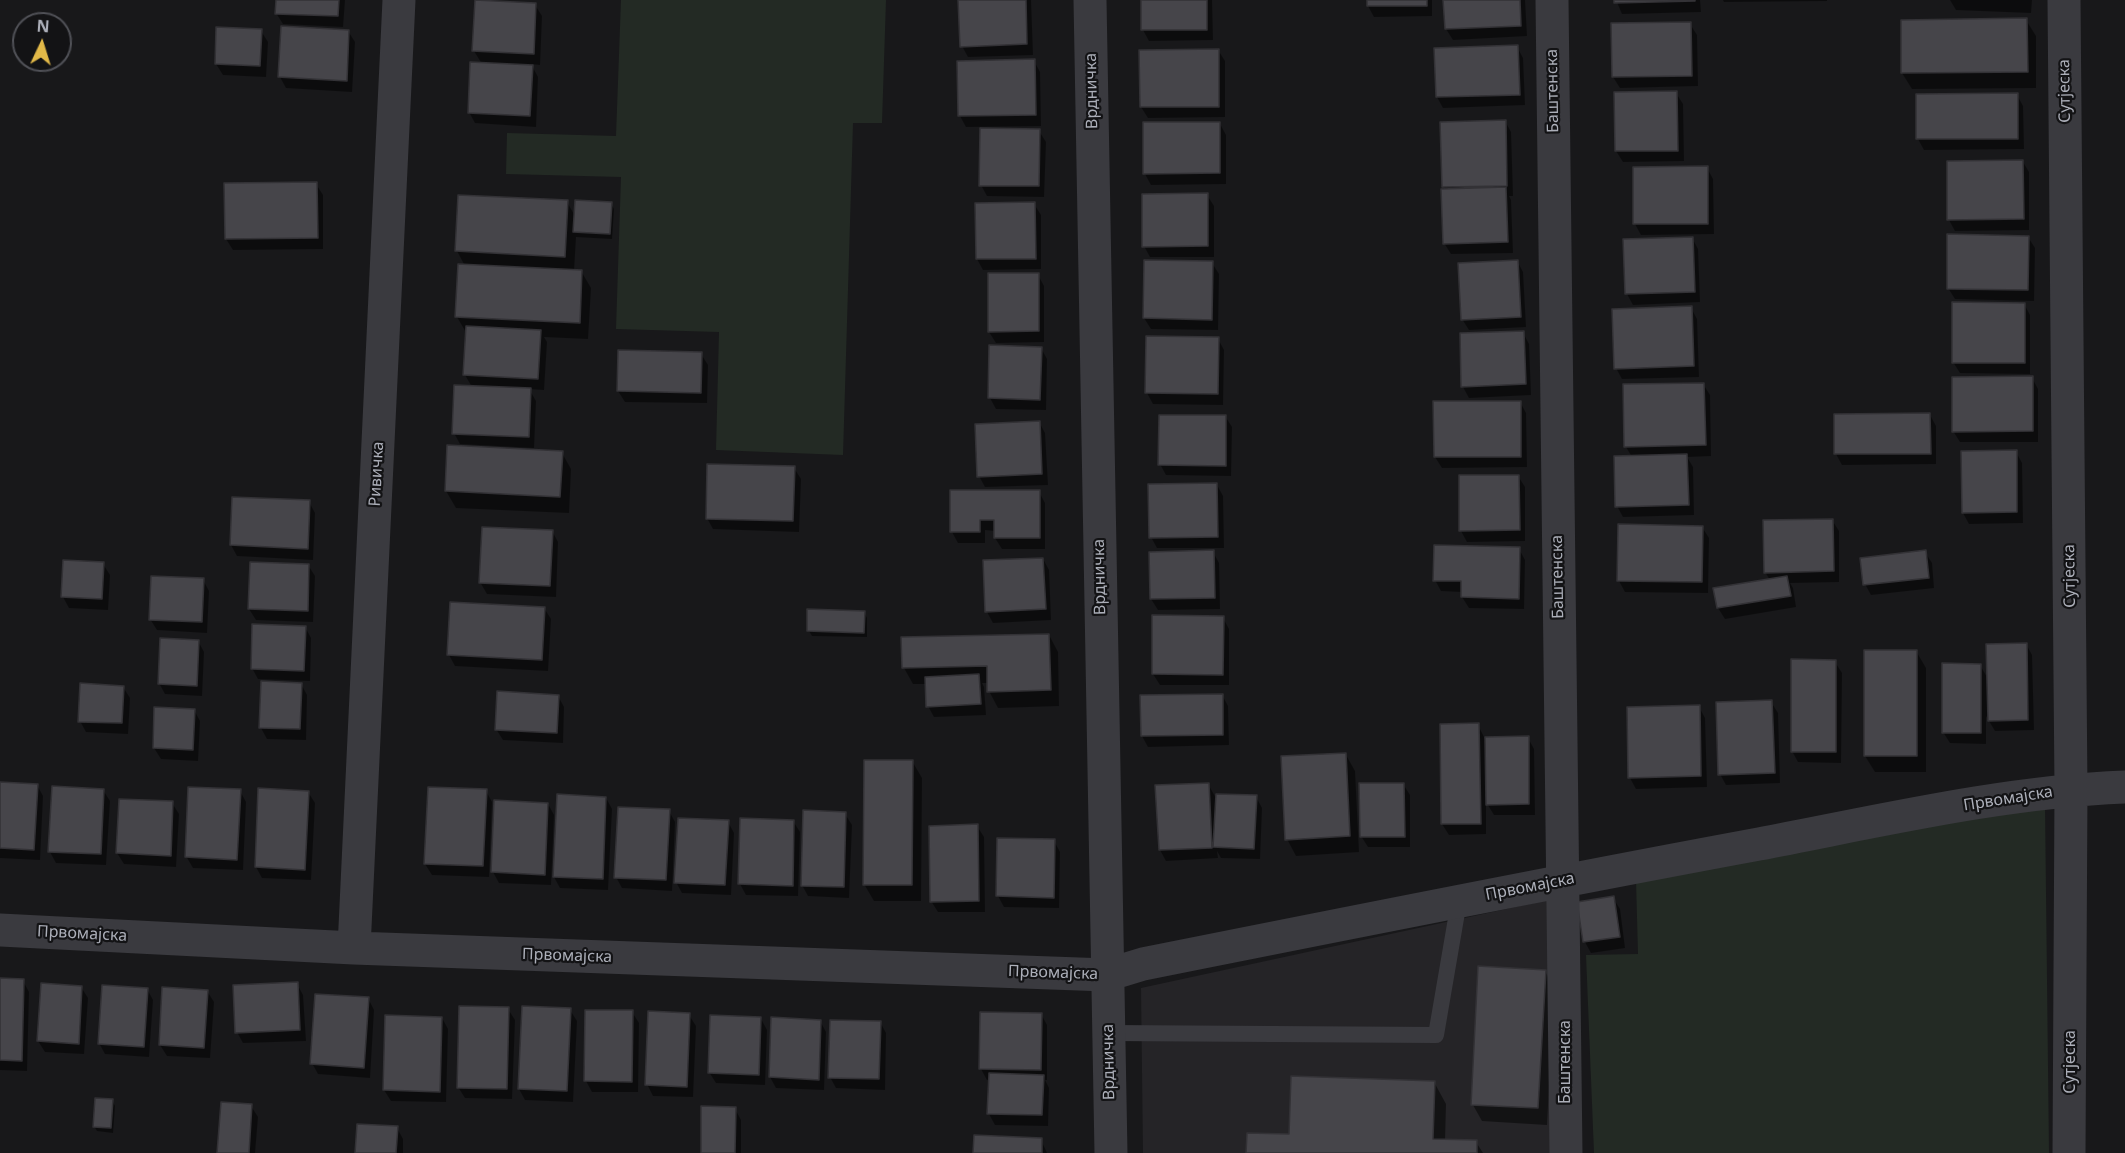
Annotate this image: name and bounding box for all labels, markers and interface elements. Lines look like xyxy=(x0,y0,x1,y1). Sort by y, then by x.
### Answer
north arrow xyxy=(12,12,72,72)
text: N xyxy=(36,15,50,37)
street label: Баштенска xyxy=(1543,49,1563,133)
street label: Врдничка xyxy=(1082,53,1102,129)
street label: Сутјеска xyxy=(2055,59,2075,123)
street label: Ривичка xyxy=(366,441,388,507)
street label: Баштенска xyxy=(1548,535,1568,619)
street label: Врдничка xyxy=(1090,539,1110,615)
street label: Сутјеска xyxy=(2060,544,2080,608)
street label: Првомајска xyxy=(1962,782,2054,816)
street label: Првомајска xyxy=(1484,869,1576,905)
street label: Првомајска xyxy=(36,922,128,946)
street label: Првомајска xyxy=(522,945,612,967)
street label: Првомајска xyxy=(1008,962,1098,984)
street label: Баштенска xyxy=(1555,1020,1575,1104)
street label: Врдничка xyxy=(1099,1024,1119,1100)
street label: Сутјеска xyxy=(2060,1030,2080,1094)

